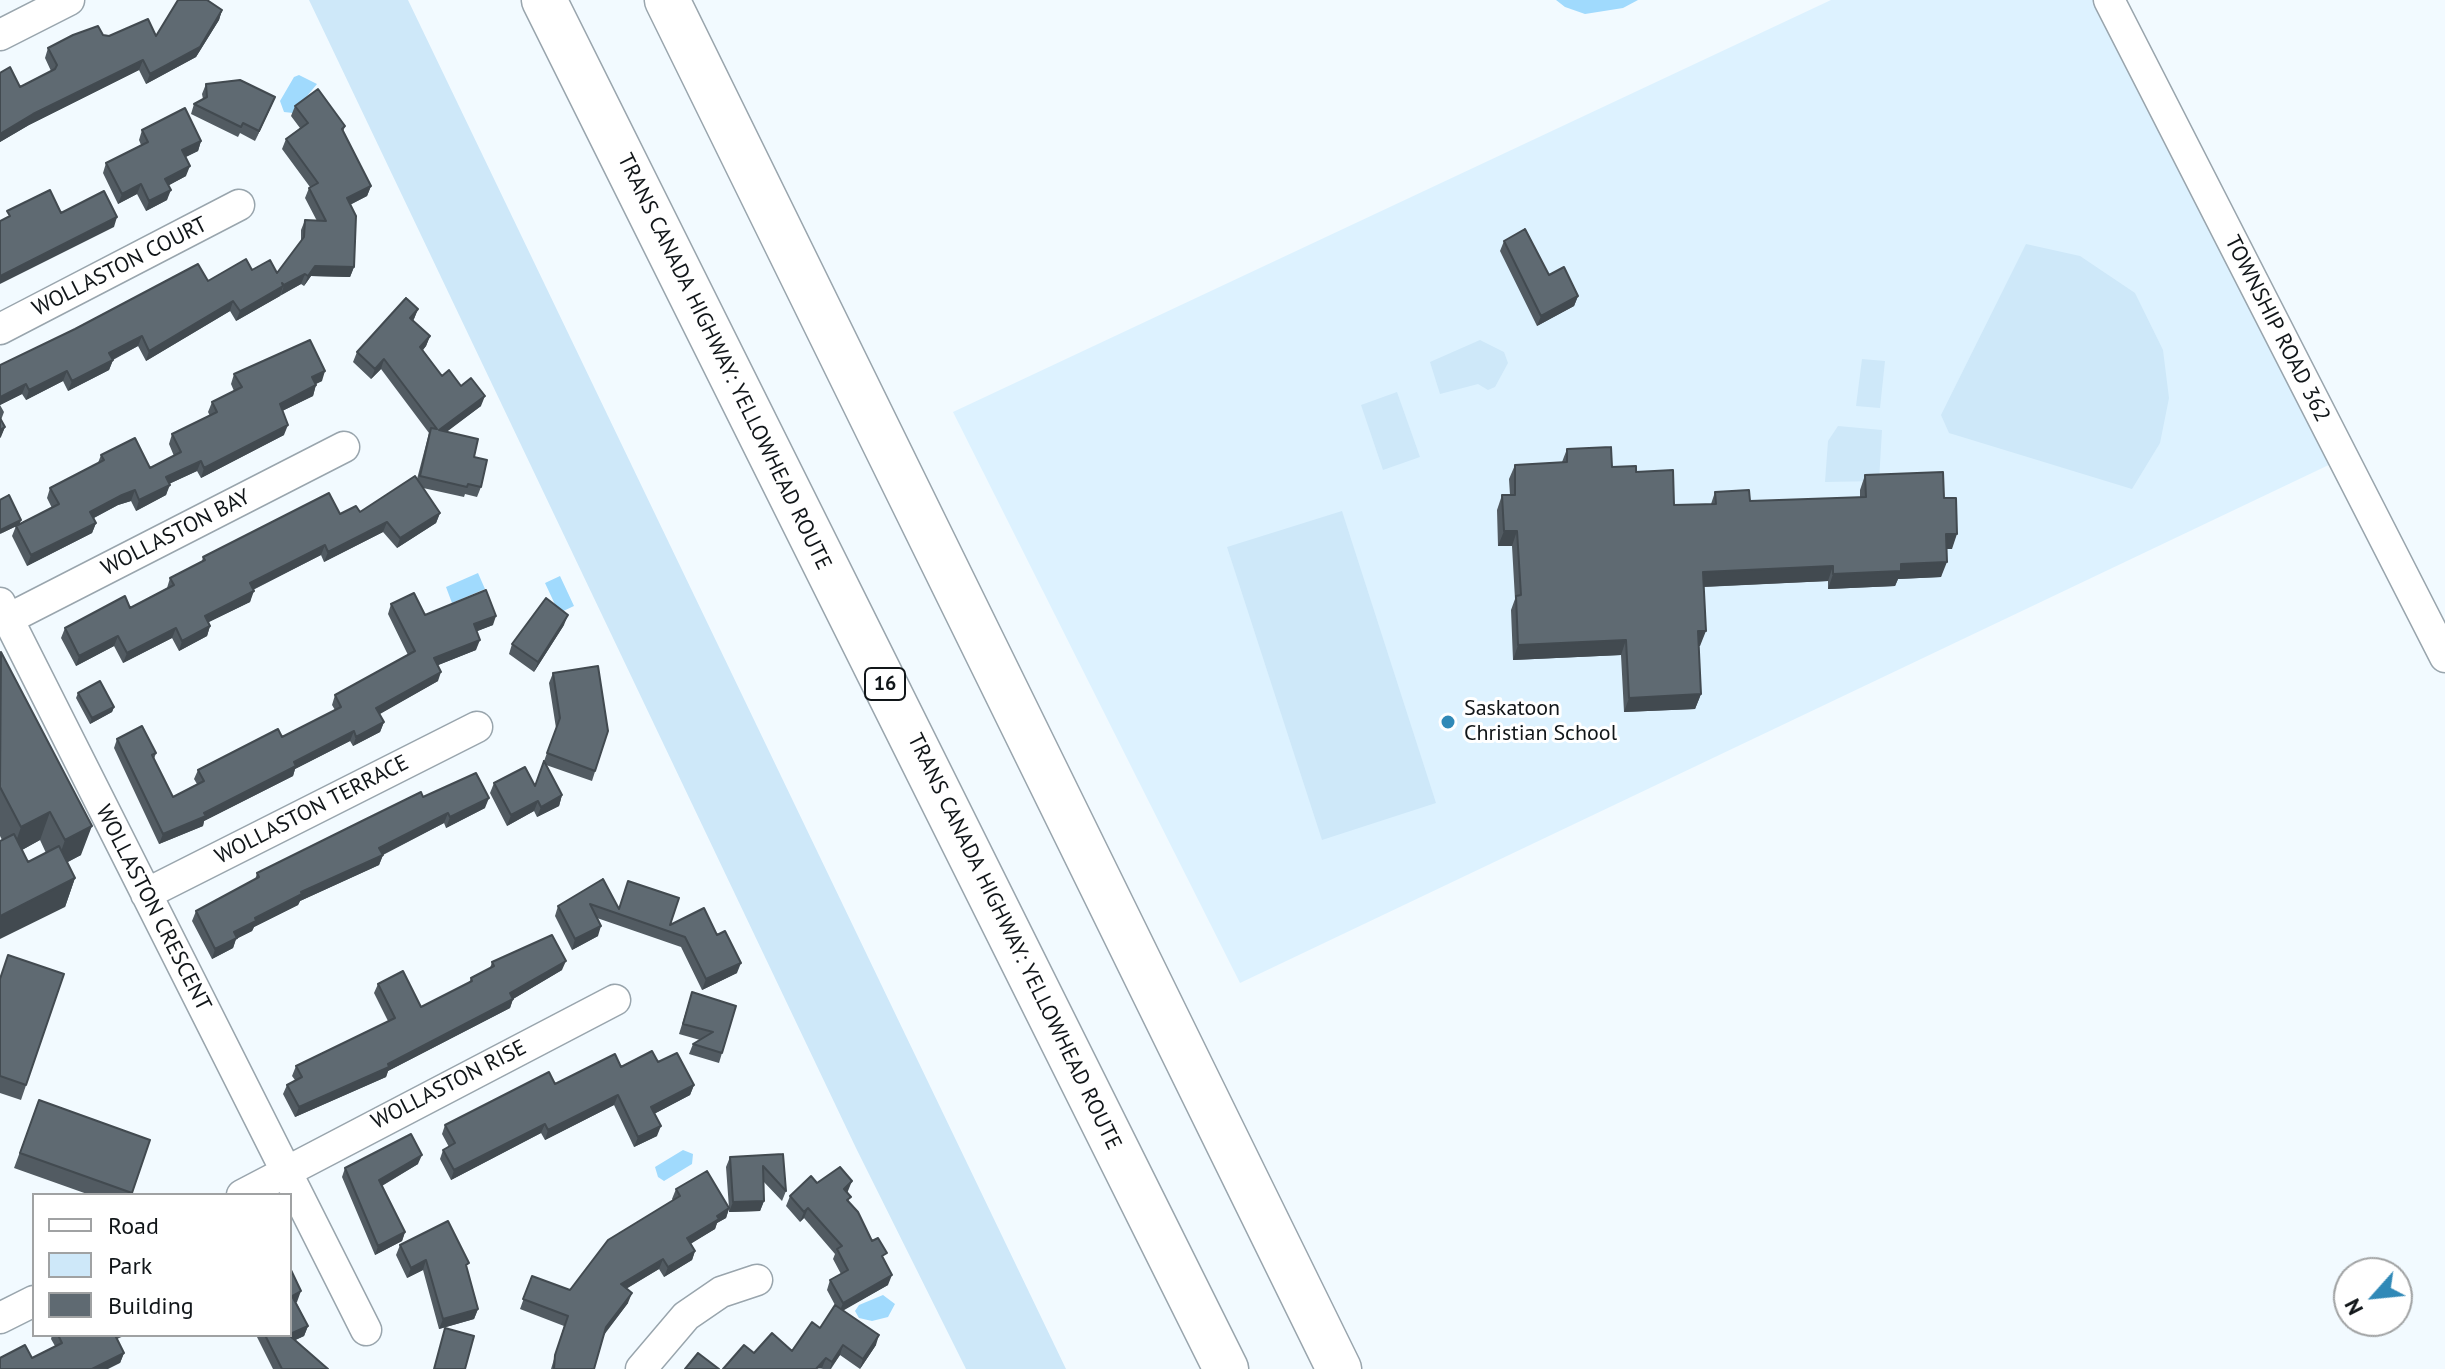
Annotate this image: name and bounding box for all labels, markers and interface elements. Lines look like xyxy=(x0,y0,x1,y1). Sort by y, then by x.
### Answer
street label: TRANS CANADA HIGHWAY: YELLOWHEAD ROUTE xyxy=(611,150,837,574)
street label: WOLLASTON COURT xyxy=(28,212,212,322)
street label: TOWNSHIP ROAD 362 xyxy=(2219,231,2335,427)
street label: WOLLASTON BAY xyxy=(97,484,255,582)
road number: 16 xyxy=(865,668,905,700)
place label: Saskatoon Christian School xyxy=(1464,696,1617,748)
marker: Saskatoon Christian School xyxy=(1439,713,1457,731)
street label: TRANS CANADA HIGHWAY: YELLOWHEAD ROUTE xyxy=(901,730,1127,1154)
street label: WOLLASTON TERRACE xyxy=(211,750,413,870)
street label: WOLLASTON CRESCENT xyxy=(90,801,216,1015)
street label: WOLLASTON RISE xyxy=(367,1035,531,1135)
legend xyxy=(32,1193,292,1337)
text: Road xyxy=(108,1210,159,1241)
text: Park xyxy=(108,1250,152,1281)
north arrow xyxy=(2333,1257,2413,1337)
text: Building xyxy=(108,1290,194,1321)
text: N xyxy=(2338,1294,2369,1320)

